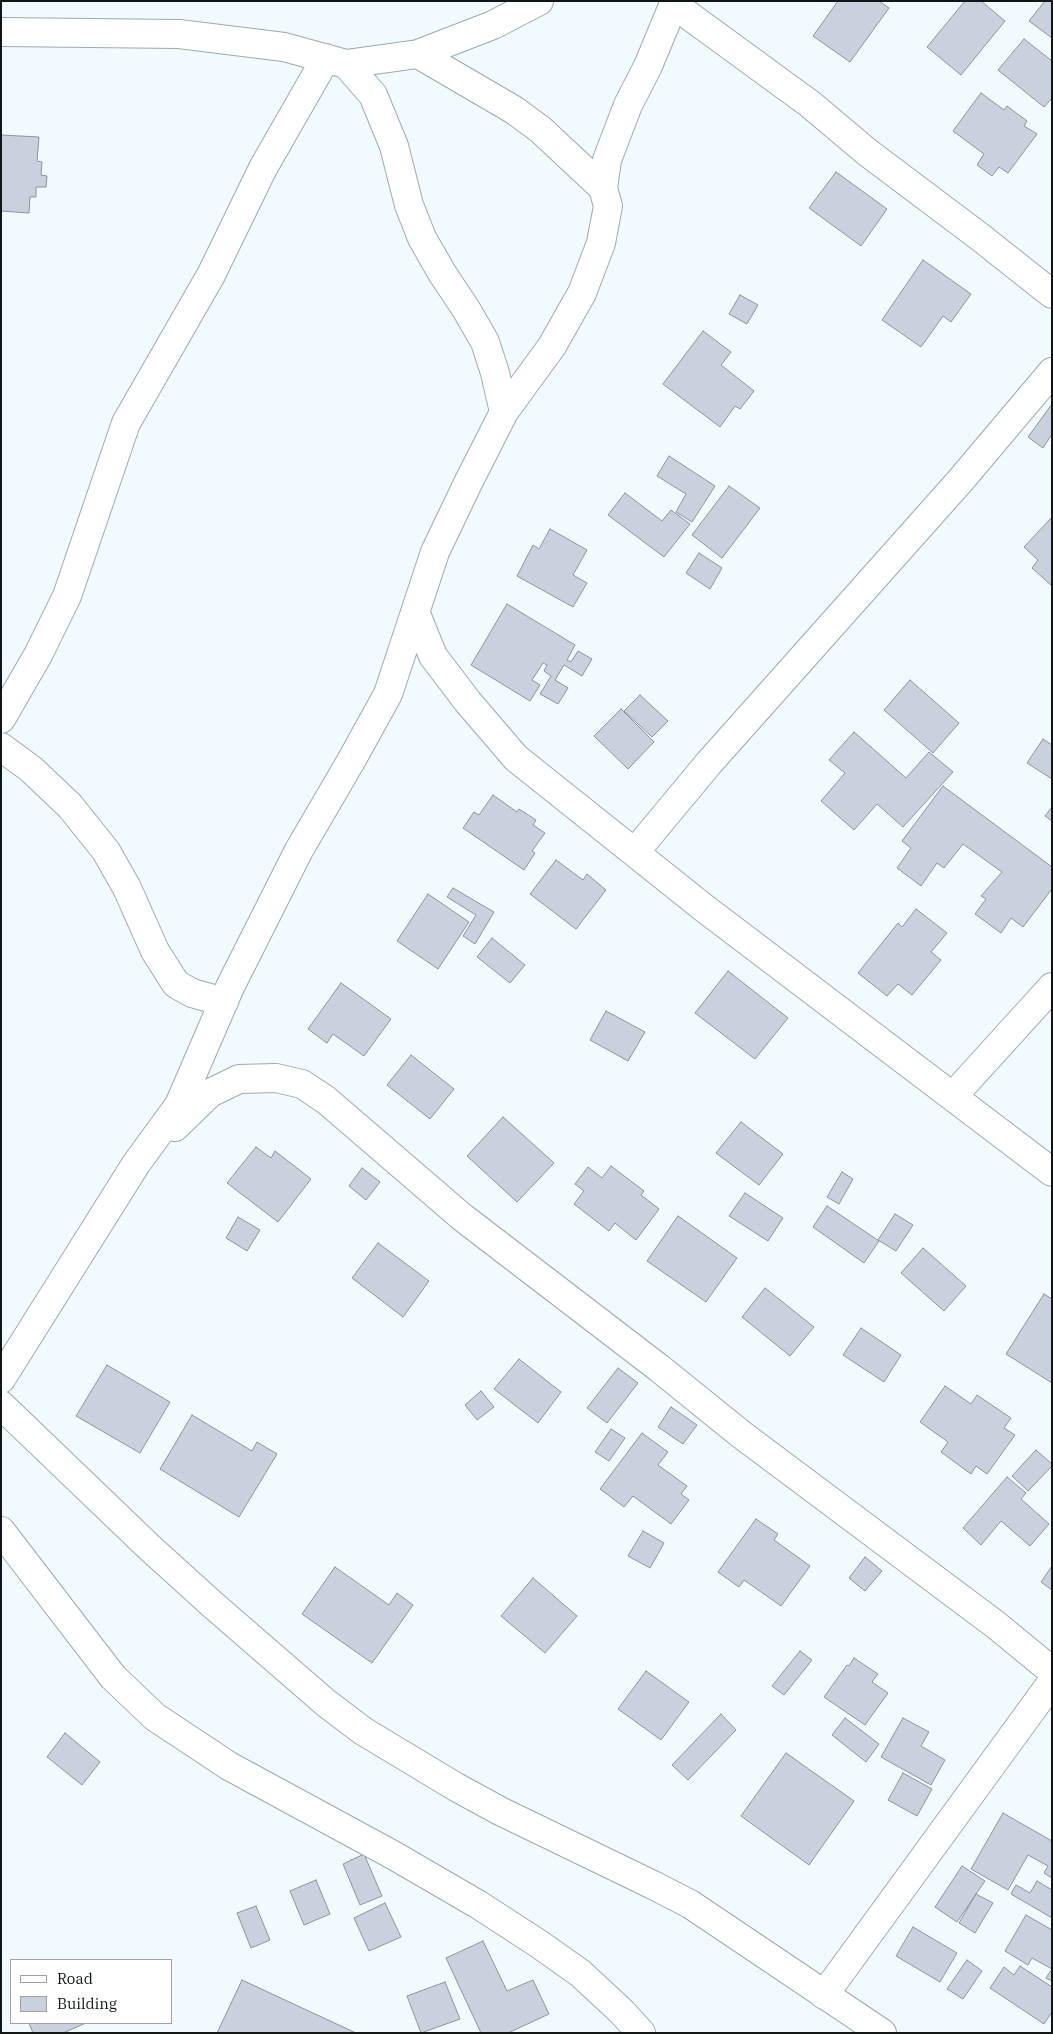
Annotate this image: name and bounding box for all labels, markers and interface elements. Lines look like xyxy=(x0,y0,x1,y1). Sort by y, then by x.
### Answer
legend xyxy=(10,1959,172,2024)
text: Road xyxy=(57,1969,93,1988)
text: Building xyxy=(57,1994,117,2013)

